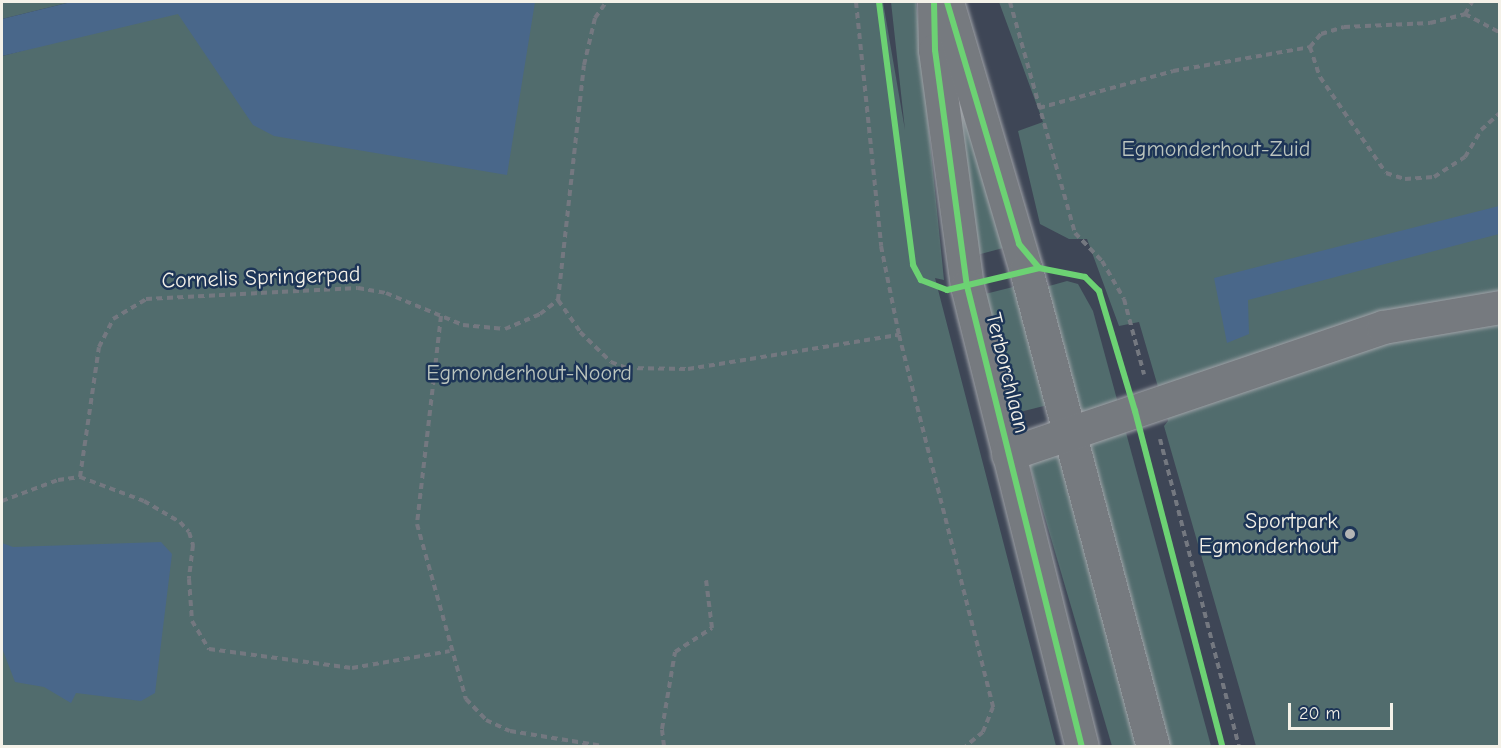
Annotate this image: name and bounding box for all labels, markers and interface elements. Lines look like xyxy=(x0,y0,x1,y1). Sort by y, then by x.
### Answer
park label: Egmonderhout-Zuid xyxy=(1122,137,1310,163)
street label: Cornelis Springerpad xyxy=(161,261,361,295)
street label: Terborchlaan xyxy=(979,310,1035,436)
park label: Egmonderhout-Noord xyxy=(426,361,632,387)
place label: Sportpark Egmonderhout xyxy=(1199,508,1338,560)
marker: Sportpark Egmonderhout xyxy=(1343,527,1357,541)
scale bar xyxy=(1291,691,1396,729)
text: 20 m xyxy=(1299,703,1340,724)

